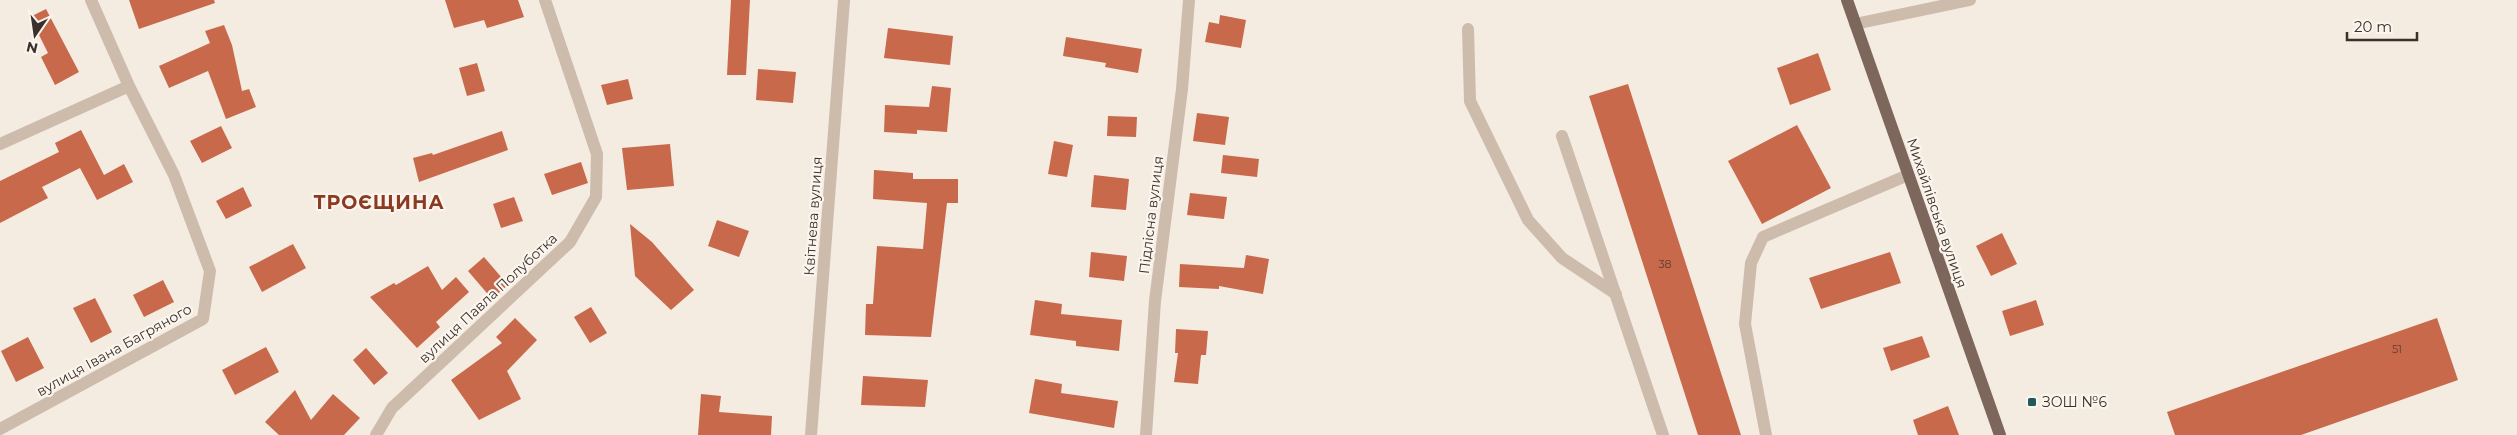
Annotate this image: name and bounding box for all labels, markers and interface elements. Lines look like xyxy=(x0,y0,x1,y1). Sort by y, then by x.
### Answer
north arrow xyxy=(10,10,60,60)
scale bar xyxy=(2347,10,2417,42)
text: 20 m xyxy=(2354,17,2392,36)
text: N xyxy=(25,38,40,58)
street label: Михайлівська вулиця xyxy=(1903,136,1971,290)
street label: Підлісна вулиця xyxy=(1135,155,1167,275)
street label: Квітнева вулиця xyxy=(800,156,826,276)
district label: ТРОЄЩИНА xyxy=(313,191,445,214)
street label: вулиця Павла Полуботка xyxy=(415,229,561,367)
house number: 38 xyxy=(1658,257,1672,271)
street label: вулиця Івана Багряного xyxy=(33,300,195,400)
house number: 51 xyxy=(2392,342,2402,356)
place label: ЗОШ №6 xyxy=(2042,393,2108,411)
marker: ЗОШ №6 xyxy=(2026,396,2038,408)

